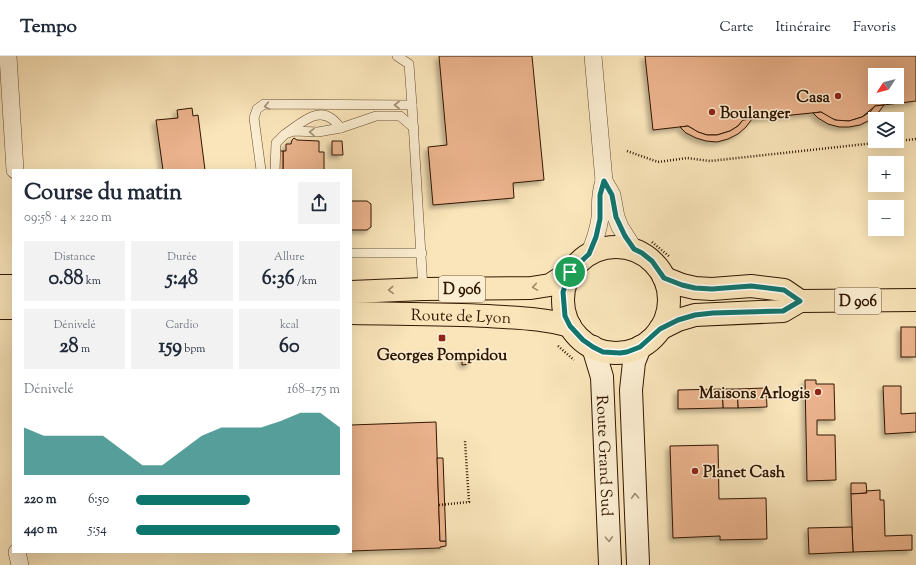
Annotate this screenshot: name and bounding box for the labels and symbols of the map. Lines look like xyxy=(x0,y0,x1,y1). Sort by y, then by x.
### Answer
north arrow xyxy=(868,68,904,104)
place label: Casa xyxy=(796,87,831,110)
marker: Casa xyxy=(833,91,843,101)
one-way arrow xyxy=(264,101,270,109)
one-way arrow xyxy=(394,101,400,109)
place label: Boulanger xyxy=(720,103,791,126)
marker: Boulanger xyxy=(707,107,717,117)
one-way arrow xyxy=(309,128,315,136)
pin xyxy=(553,255,587,289)
road number: D 906 xyxy=(439,276,485,302)
one-way arrow xyxy=(532,282,538,291)
one-way arrow xyxy=(388,286,394,295)
road number: D 906 xyxy=(835,288,881,314)
street label: Route de Lyon xyxy=(411,305,512,331)
marker: Georges Pompidou xyxy=(437,333,447,343)
place label: Georges Pompidou xyxy=(377,345,508,368)
place label: Maisons Arlogis xyxy=(699,383,810,406)
marker: Maisons Arlogis xyxy=(813,387,823,397)
street label: Route Grand Sud xyxy=(589,395,617,517)
place label: Planet Cash xyxy=(703,462,786,485)
marker: Planet Cash xyxy=(690,466,700,476)
one-way arrow xyxy=(630,493,639,499)
one-way arrow xyxy=(605,536,613,542)

